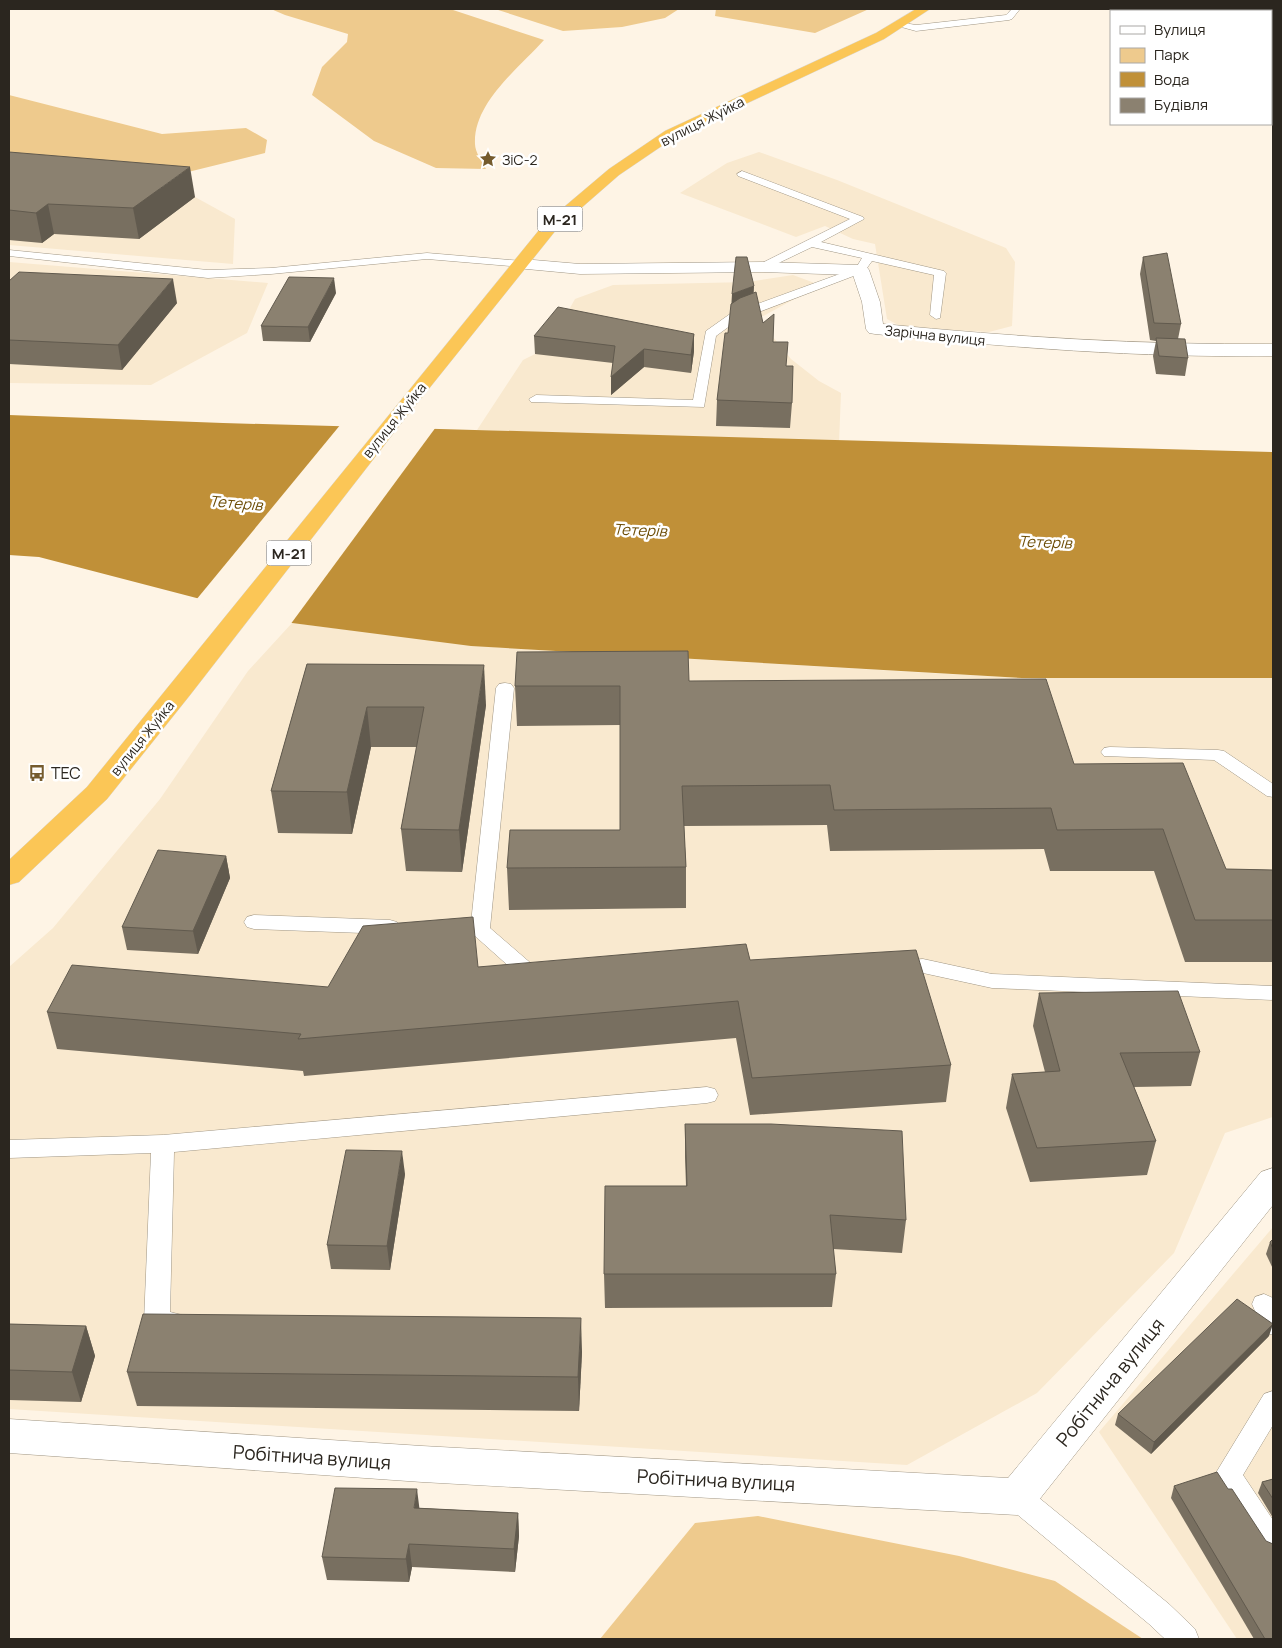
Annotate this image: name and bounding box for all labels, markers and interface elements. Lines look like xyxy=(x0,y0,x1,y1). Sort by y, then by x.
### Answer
legend xyxy=(1110,10,1272,125)
text: Вулиця xyxy=(1154,19,1206,40)
text: Парк xyxy=(1154,44,1190,65)
text: Вода xyxy=(1154,69,1189,90)
street label: вулиця Жуйка xyxy=(657,92,747,150)
text: Будівля xyxy=(1154,94,1208,115)
place icon: ЗіС-2 xyxy=(478,149,498,169)
place label: ЗіС-2 xyxy=(502,150,538,169)
road number: М-21 xyxy=(538,206,582,232)
street label: Зарічна вулиця xyxy=(884,320,986,350)
street label: вулиця Жуйка xyxy=(358,378,430,462)
water label: Тетерів xyxy=(209,490,264,516)
water label: Тетерів xyxy=(613,519,668,541)
water label: Тетерів xyxy=(1018,531,1073,553)
road number: М-21 xyxy=(266,540,312,566)
street label: вулиця Жуйка xyxy=(106,696,178,780)
place label: ТЕС xyxy=(51,762,81,784)
bus stop icon: ТЕС xyxy=(27,763,47,783)
street label: Робітнича вулиця xyxy=(1050,1312,1170,1452)
street label: Робітнича вулиця xyxy=(232,1439,392,1475)
street label: Робітнича вулиця xyxy=(636,1463,796,1497)

